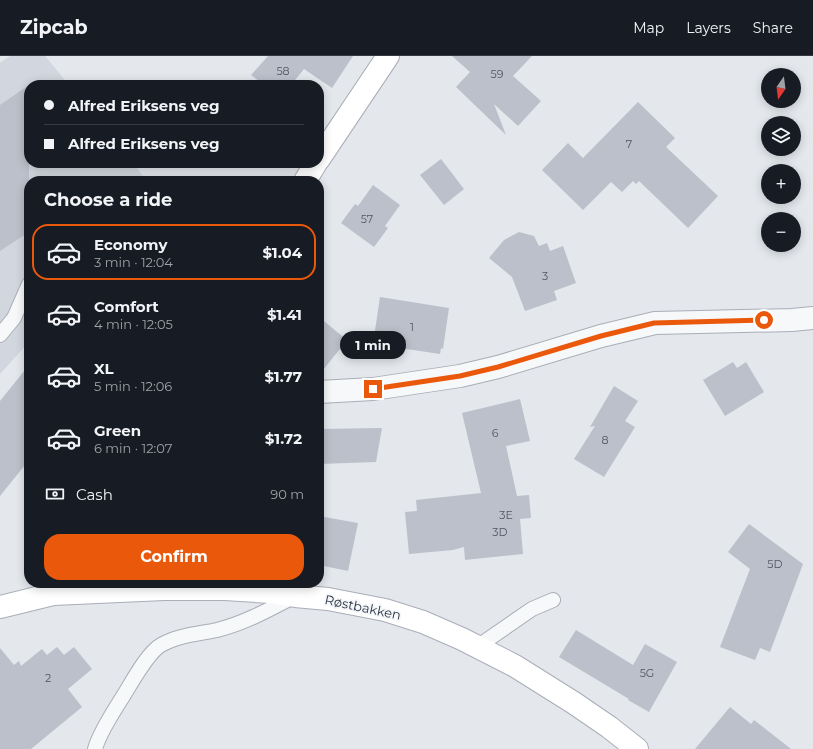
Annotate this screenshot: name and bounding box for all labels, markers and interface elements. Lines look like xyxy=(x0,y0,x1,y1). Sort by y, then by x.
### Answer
text: Zipcab xyxy=(20,16,88,39)
text: Map xyxy=(633,19,664,37)
text: Layers xyxy=(686,19,731,37)
text: Share xyxy=(753,19,793,37)
house number: 58 xyxy=(276,64,290,78)
house number: 59 xyxy=(491,67,504,81)
north arrow xyxy=(761,68,801,108)
map controls xyxy=(761,68,801,252)
text: Alfred Eriksens veg xyxy=(68,96,220,115)
button: layers xyxy=(761,116,801,156)
text: Alfred Eriksens veg xyxy=(68,134,220,153)
house number: 7 xyxy=(626,137,632,151)
button: + xyxy=(761,164,801,204)
text: Choose a ride xyxy=(44,189,172,211)
house number: 57 xyxy=(361,212,373,226)
button: − xyxy=(761,212,801,252)
icon: car xyxy=(46,234,82,270)
text: Economy xyxy=(94,235,167,254)
text: $1.04 xyxy=(262,243,302,262)
text: 3 min · 12:04 xyxy=(94,254,173,270)
house number: 3 xyxy=(542,269,548,283)
icon: car xyxy=(46,296,82,332)
text: Comfort xyxy=(94,297,159,316)
text: $1.41 xyxy=(267,305,302,324)
route start xyxy=(755,311,773,329)
text: 4 min · 12:05 xyxy=(94,316,173,332)
house number: 1 xyxy=(410,320,414,334)
callout: 1 min xyxy=(340,331,406,359)
text: 1 min xyxy=(355,337,391,353)
icon: car xyxy=(46,358,82,394)
text: XL xyxy=(94,359,113,378)
text: $1.77 xyxy=(264,367,302,386)
text: 5 min · 12:06 xyxy=(94,378,172,394)
route end xyxy=(364,380,382,398)
icon: car xyxy=(46,420,82,456)
text: Green xyxy=(94,421,141,440)
house number: 6 xyxy=(492,426,499,440)
text: $1.72 xyxy=(265,429,302,448)
house number: 8 xyxy=(601,433,609,447)
text: 6 min · 12:07 xyxy=(94,440,173,456)
icon: cash xyxy=(44,483,66,505)
text: Cash xyxy=(76,485,113,504)
text: 90 m xyxy=(270,486,304,502)
house number: 3E xyxy=(499,508,513,522)
house number: 3D xyxy=(492,525,508,539)
button: Confirm xyxy=(44,534,304,580)
house number: 5D xyxy=(767,557,783,571)
street label: Røstbakken xyxy=(323,591,403,623)
house number: 5G xyxy=(640,666,654,680)
house number: 2 xyxy=(45,671,51,685)

